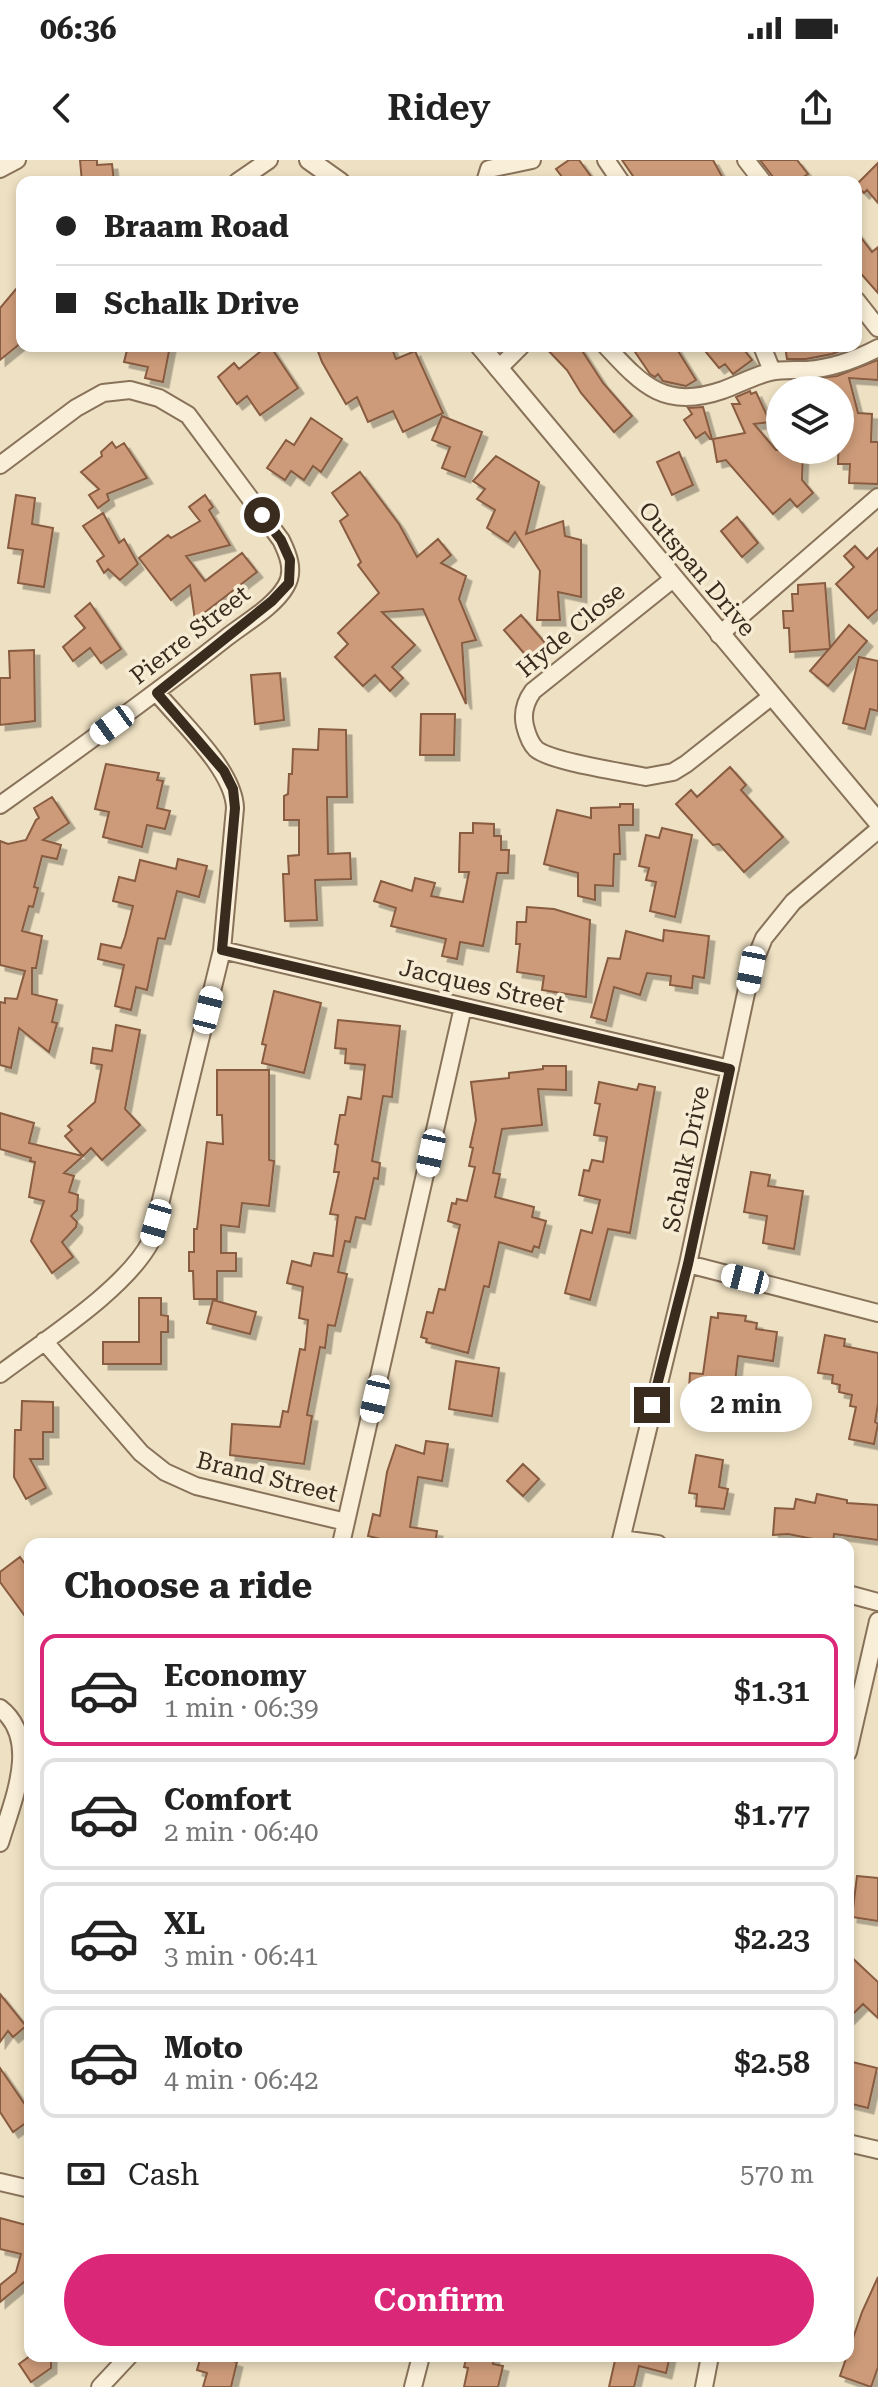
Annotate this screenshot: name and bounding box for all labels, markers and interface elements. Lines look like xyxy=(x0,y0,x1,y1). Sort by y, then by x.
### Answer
text: 06:36 xyxy=(40,11,117,46)
icon: back xyxy=(40,86,84,130)
icon: share xyxy=(794,86,838,130)
text: Ridey xyxy=(387,87,491,129)
text: Braam Road xyxy=(104,209,289,244)
text: Schalk Drive xyxy=(104,286,299,321)
map controls xyxy=(766,376,854,464)
button: layers xyxy=(766,376,854,464)
street label: Outspan Drive xyxy=(633,496,761,642)
route start xyxy=(244,497,280,533)
street label: Hyde Close xyxy=(511,577,631,683)
street label: Pierre Street xyxy=(125,580,255,690)
car xyxy=(86,701,138,749)
car xyxy=(735,944,767,996)
street label: Jacques Street xyxy=(397,953,567,1019)
car xyxy=(191,984,225,1036)
street label: Schalk Drive xyxy=(657,1083,715,1235)
car xyxy=(414,1127,448,1179)
car xyxy=(138,1197,174,1249)
car xyxy=(719,1262,771,1296)
car xyxy=(358,1373,392,1425)
callout: 2 min xyxy=(680,1377,812,1433)
route end xyxy=(634,1387,670,1423)
text: 2 min xyxy=(710,1389,782,1419)
street label: Brand Street xyxy=(194,1446,341,1508)
text: Choose a ride xyxy=(64,1565,312,1607)
icon: car xyxy=(68,1654,140,1726)
text: Economy xyxy=(164,1658,306,1693)
text: $1.31 xyxy=(734,1673,810,1708)
text: 1 min · 06:39 xyxy=(164,1693,319,1723)
icon: car xyxy=(68,1778,140,1850)
text: Comfort xyxy=(164,1782,291,1817)
text: $1.77 xyxy=(734,1797,810,1832)
text: 2 min · 06:40 xyxy=(164,1817,319,1847)
icon: car xyxy=(68,1902,140,1974)
text: XL xyxy=(164,1906,205,1941)
text: $2.23 xyxy=(734,1921,810,1956)
text: 3 min · 06:41 xyxy=(164,1941,319,1971)
icon: car xyxy=(68,2026,140,2098)
text: Moto xyxy=(164,2030,243,2065)
text: $2.58 xyxy=(734,2045,810,2080)
text: 4 min · 06:42 xyxy=(164,2065,319,2095)
icon: cash xyxy=(64,2152,108,2196)
text: Cash xyxy=(128,2157,199,2192)
text: 570 m xyxy=(740,2159,814,2189)
button: Confirm xyxy=(64,2254,814,2346)

